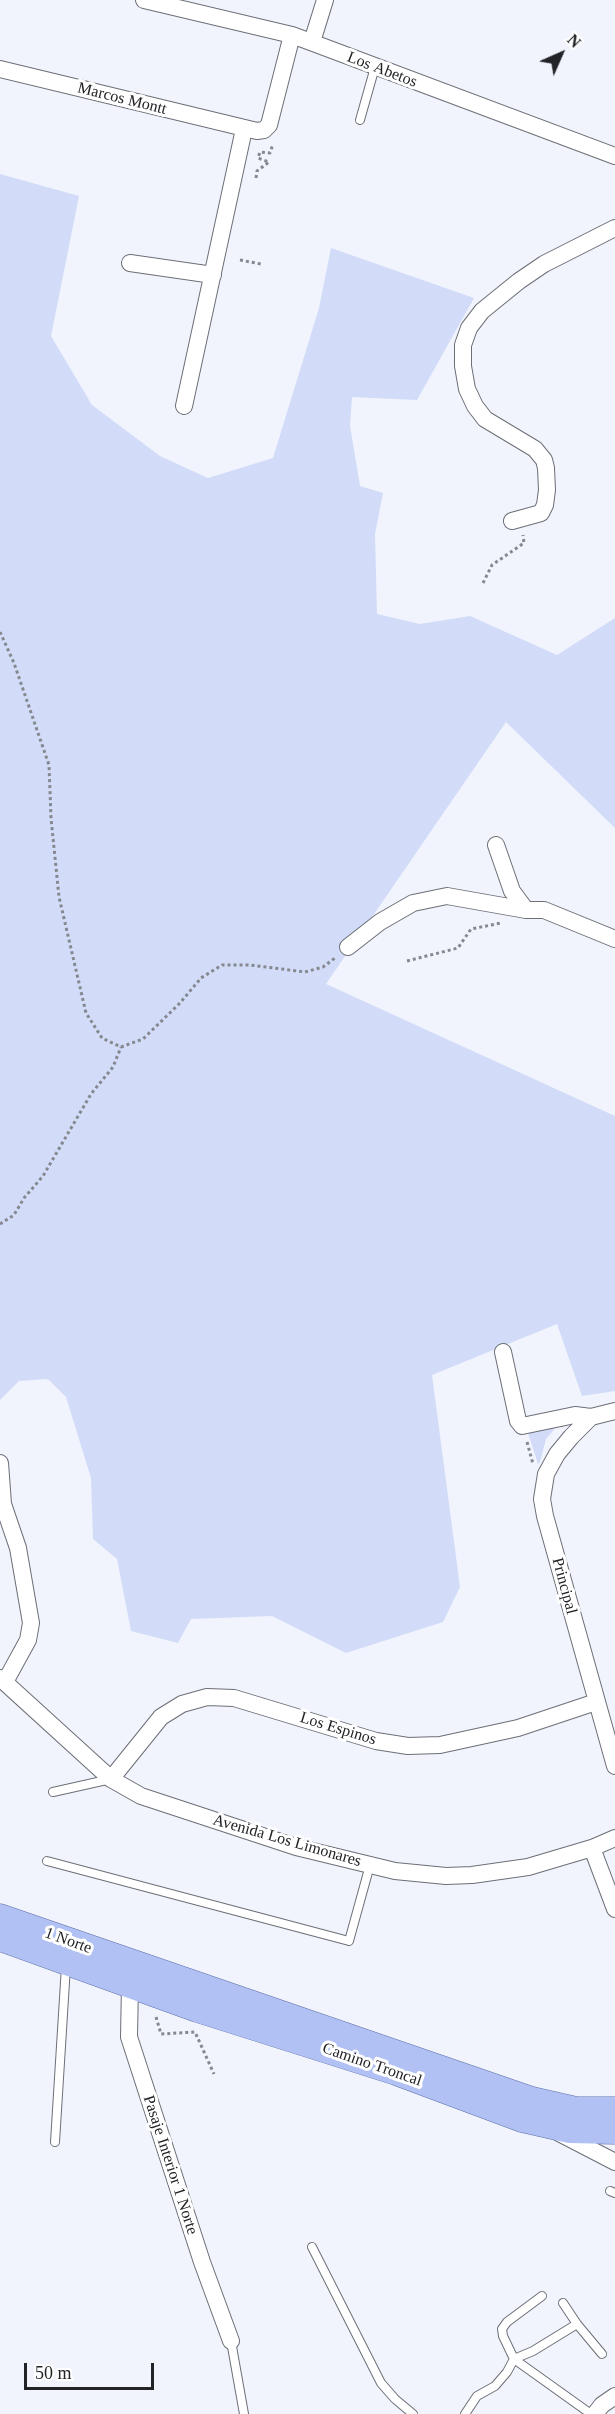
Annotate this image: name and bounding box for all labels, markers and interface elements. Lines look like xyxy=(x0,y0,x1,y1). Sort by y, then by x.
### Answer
north arrow xyxy=(531,24,591,84)
text: N xyxy=(564,31,584,51)
street label: Los Abetos xyxy=(344,48,420,92)
street label: Marcos Montt xyxy=(75,79,169,119)
street label: Principal xyxy=(547,1556,581,1616)
street label: Los Espinos xyxy=(298,1708,378,1750)
street label: Avenida Los Limonares xyxy=(211,1811,363,1871)
street label: 1 Norte xyxy=(42,1924,94,1958)
street label: Camino Troncal xyxy=(320,2039,424,2091)
street label: Pasaje Interior 1 Norte xyxy=(138,2093,202,2237)
scale bar xyxy=(27,2351,158,2389)
text: 50 m xyxy=(35,2363,72,2383)

